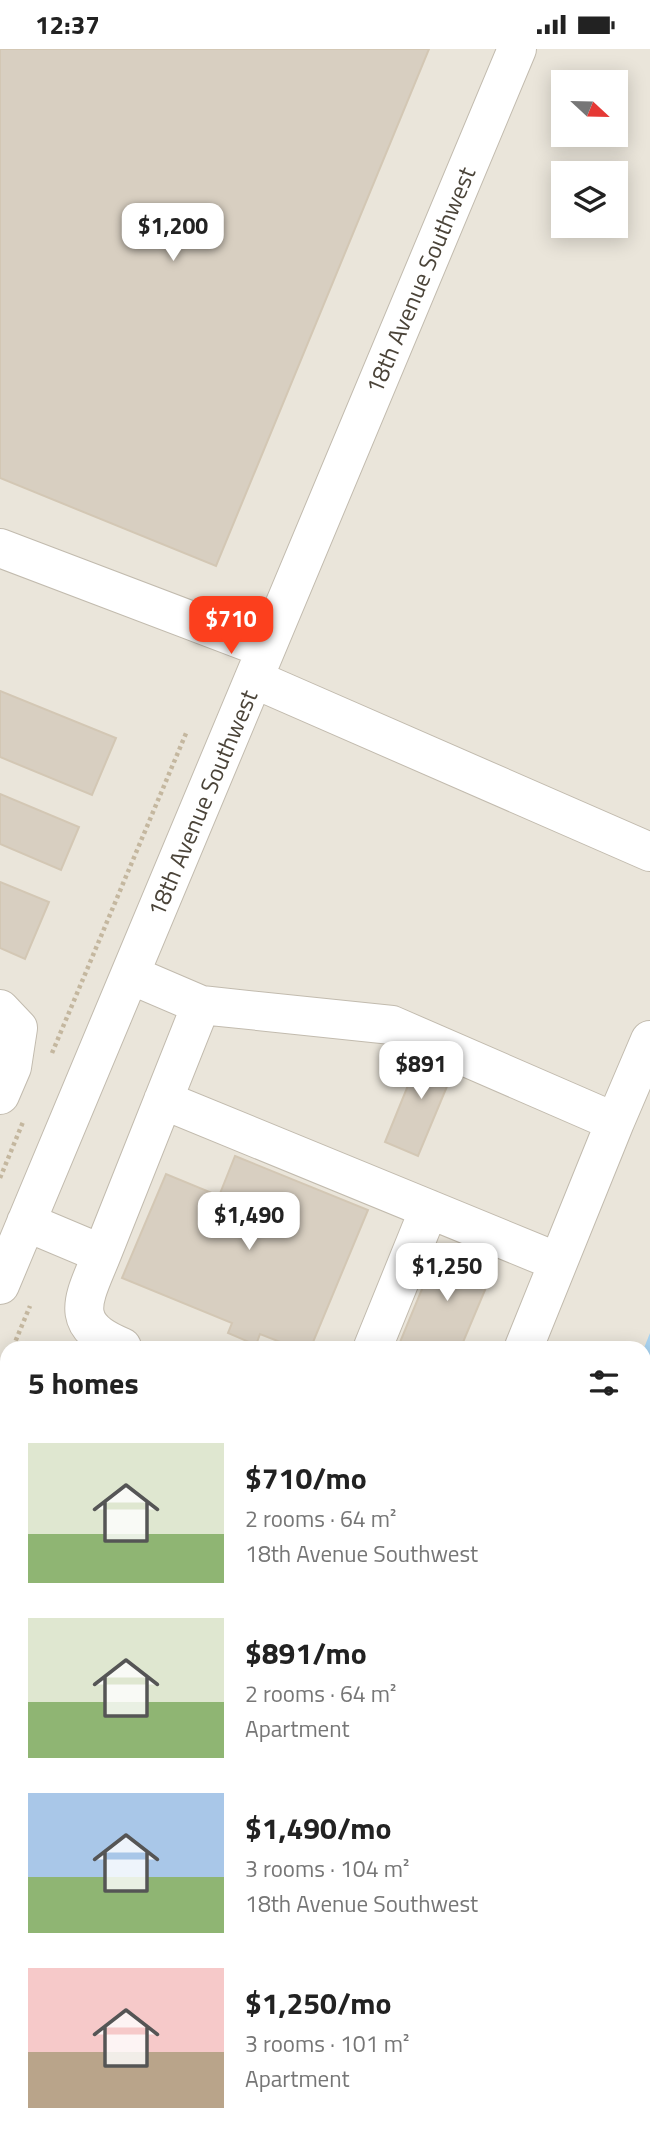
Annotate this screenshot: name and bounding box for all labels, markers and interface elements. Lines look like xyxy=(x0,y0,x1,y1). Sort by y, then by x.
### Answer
text: 12:37 xyxy=(35,5,100,44)
north arrow xyxy=(551,70,628,147)
map controls xyxy=(551,70,628,238)
street label: 18th Avenue Southwest xyxy=(356,160,484,399)
button: layers xyxy=(551,161,628,238)
pin: $1,200 xyxy=(116,203,230,263)
text: $1,200 xyxy=(138,208,208,243)
pin: $710 xyxy=(190,597,272,656)
text: $710 xyxy=(205,601,257,636)
street label: 18th Avenue Southwest xyxy=(138,683,266,922)
pin: $891 xyxy=(380,1041,462,1101)
text: $891 xyxy=(395,1046,447,1081)
pin: $1,490 xyxy=(192,1193,306,1252)
text: $1,490 xyxy=(214,1197,284,1232)
pin: $1,250 xyxy=(390,1243,504,1303)
text: $1,250 xyxy=(412,1248,482,1283)
text: 5 homes xyxy=(28,1360,139,1406)
icon: filters xyxy=(585,1364,623,1402)
text: $710/mo xyxy=(245,1455,367,1501)
icon: home xyxy=(84,1471,168,1555)
text: 2 rooms · 64 m² xyxy=(245,1501,396,1536)
text: 18th Avenue Southwest xyxy=(245,1536,478,1571)
text: $891/mo xyxy=(245,1630,367,1676)
icon: home xyxy=(84,1646,168,1730)
text: 2 rooms · 64 m² xyxy=(245,1676,396,1711)
text: Apartment xyxy=(245,1711,350,1746)
text: $1,490/mo xyxy=(245,1805,391,1851)
icon: home xyxy=(84,1821,168,1905)
text: 3 rooms · 104 m² xyxy=(245,1851,409,1886)
text: 18th Avenue Southwest xyxy=(245,1886,478,1921)
text: $1,250/mo xyxy=(245,1980,391,2026)
icon: home xyxy=(84,1996,168,2080)
text: 3 rooms · 101 m² xyxy=(245,2026,409,2061)
text: Apartment xyxy=(245,2061,350,2096)

